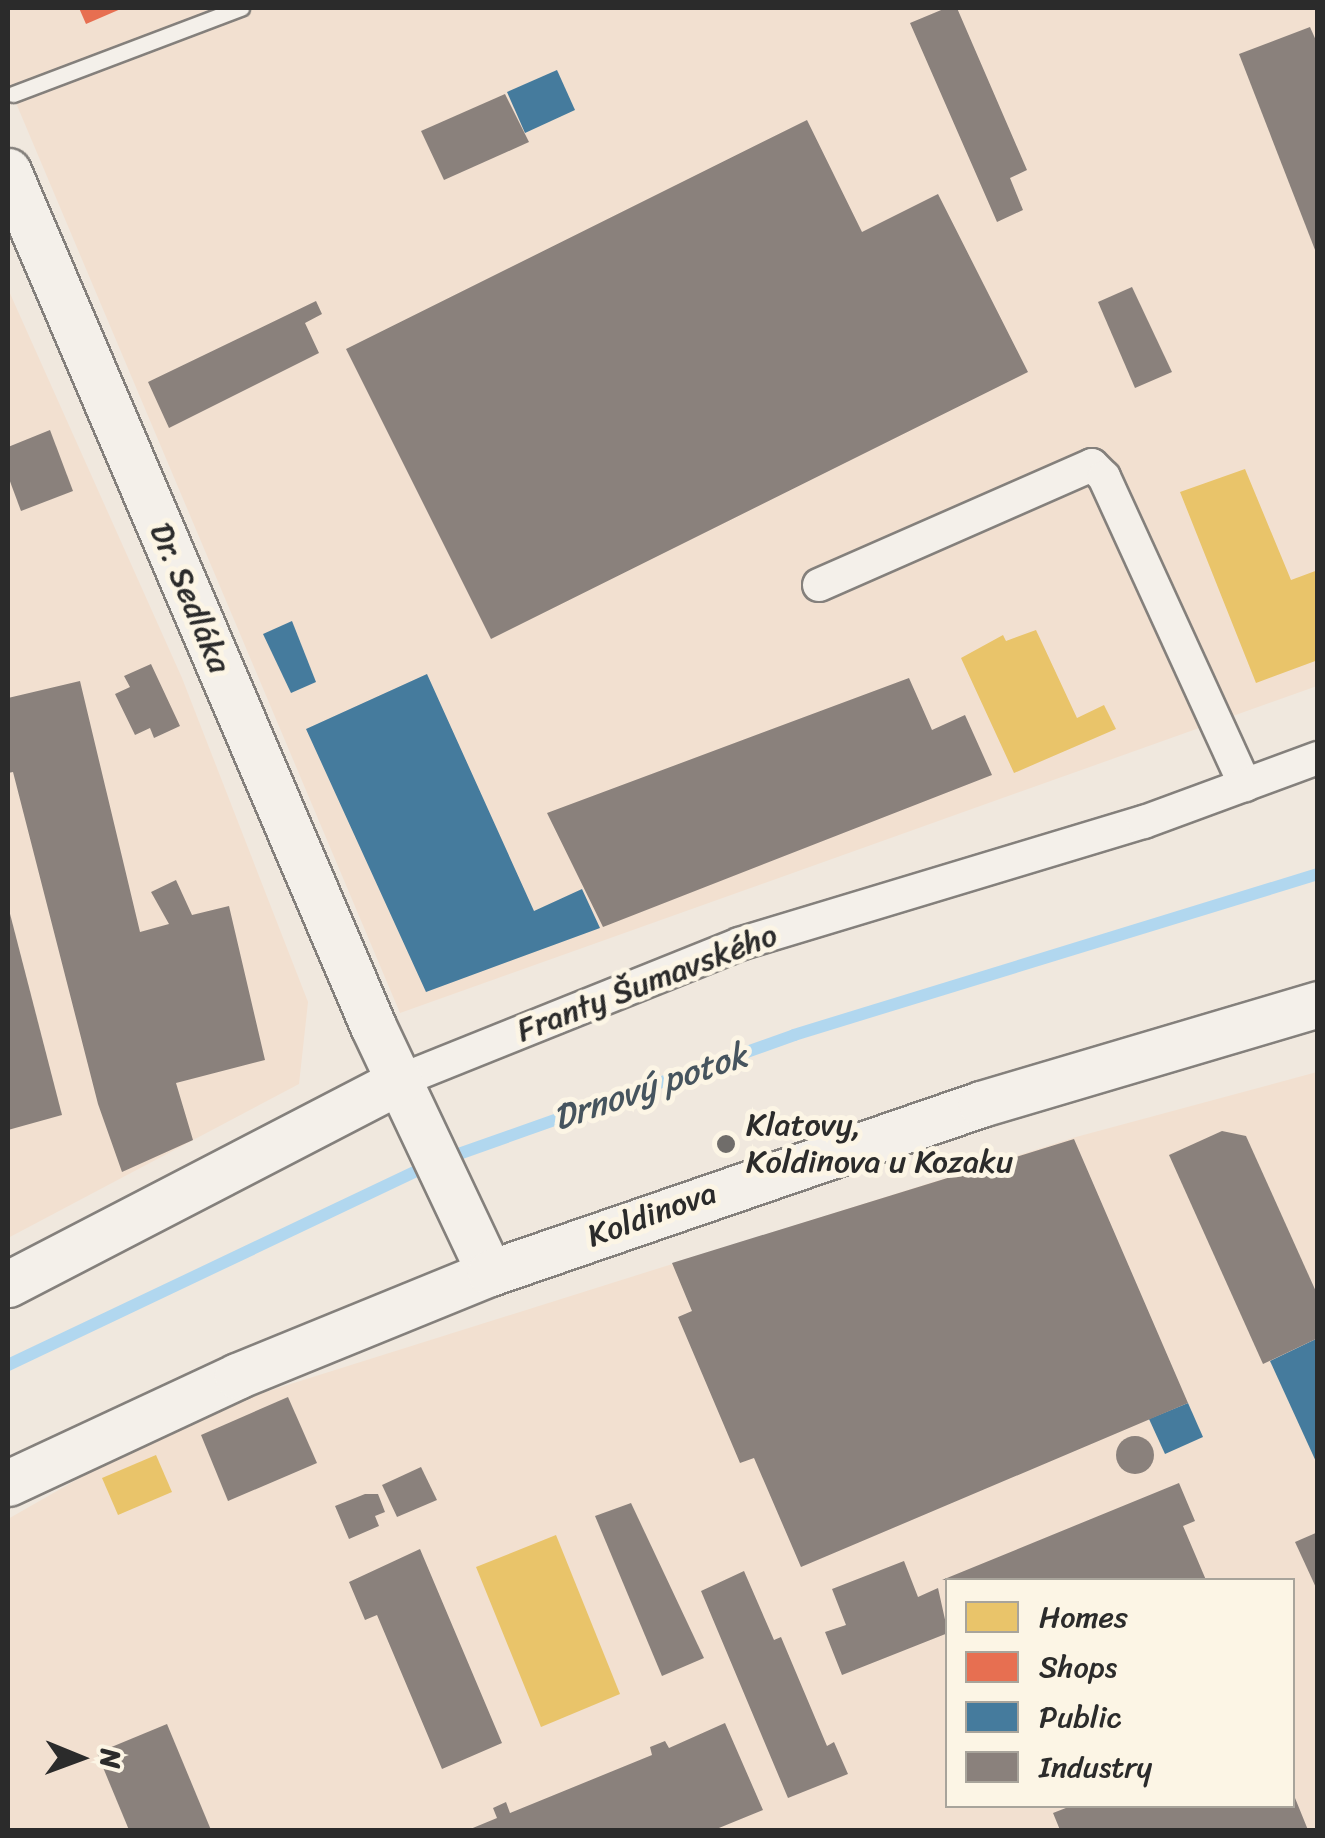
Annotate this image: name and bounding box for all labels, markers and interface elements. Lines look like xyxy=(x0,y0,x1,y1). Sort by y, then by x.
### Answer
street label: Dr. Sedláka xyxy=(141,517,239,679)
street label: Franty Šumavského xyxy=(512,916,782,1050)
water label: Drnový potok xyxy=(547,1033,753,1139)
place label: Klatovy, Koldinova u Kozaku xyxy=(746,1107,1016,1182)
marker: Klatovy, Koldinova u Kozaku xyxy=(715,1133,737,1155)
street label: Koldinova xyxy=(582,1174,722,1256)
legend xyxy=(945,1578,1295,1808)
text: Homes xyxy=(1039,1590,1128,1644)
text: Shops xyxy=(1039,1640,1117,1694)
text: Public xyxy=(1039,1690,1122,1744)
north arrow xyxy=(30,1708,130,1808)
text: Industry xyxy=(1039,1740,1152,1794)
text: N xyxy=(86,1748,135,1769)

